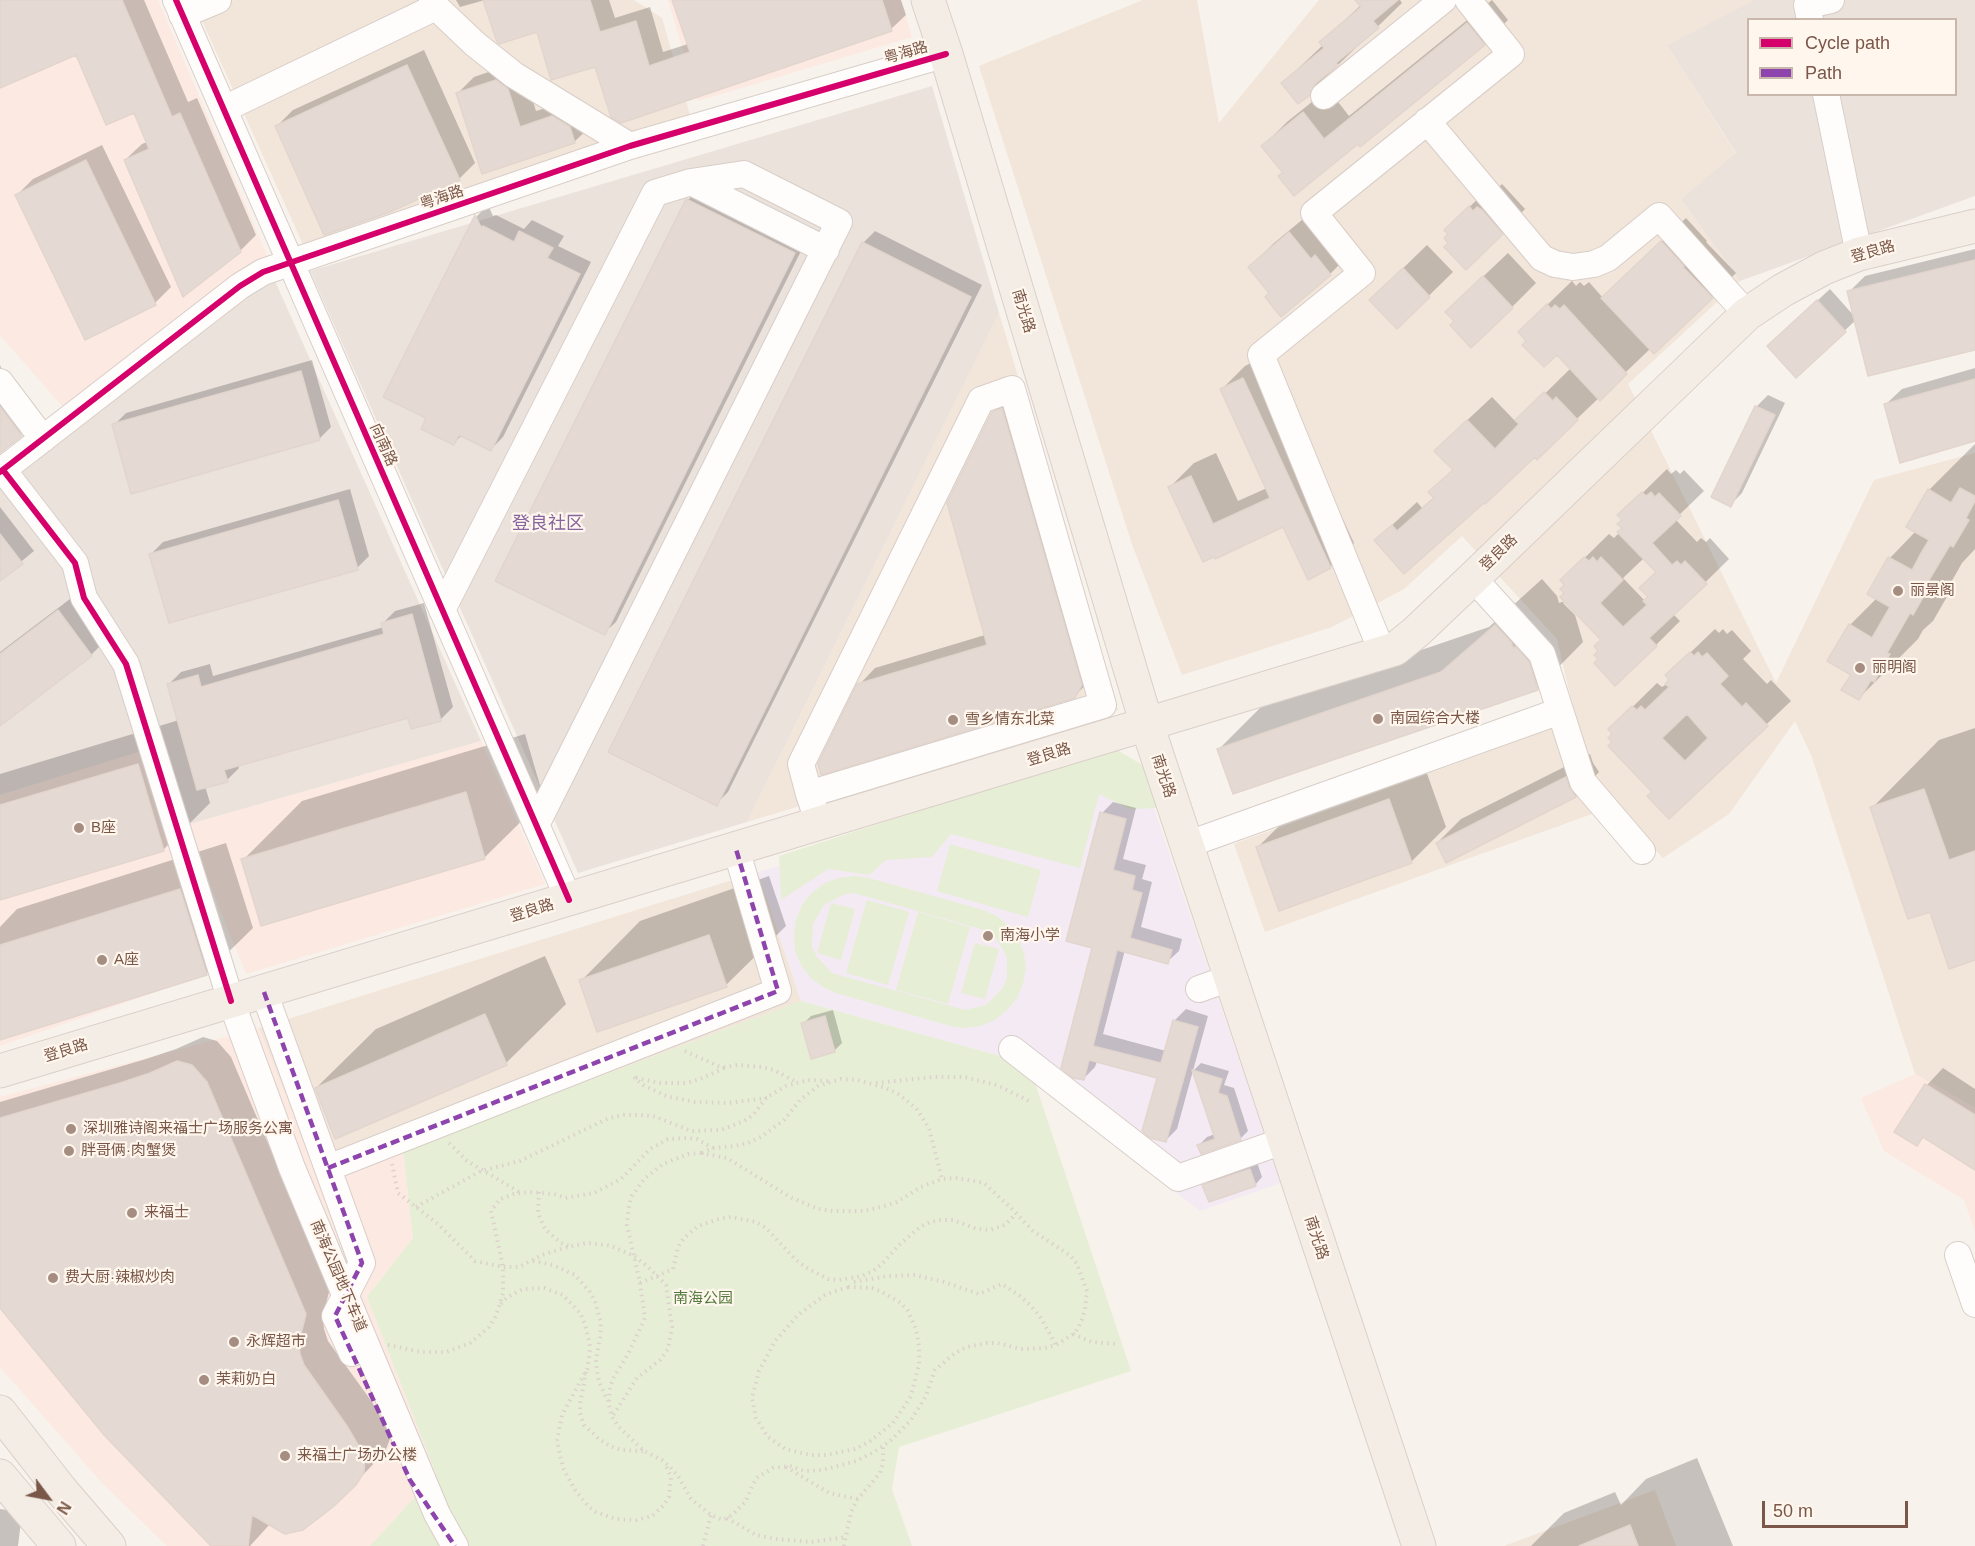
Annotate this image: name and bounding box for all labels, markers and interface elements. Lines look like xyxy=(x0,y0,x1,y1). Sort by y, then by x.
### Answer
legend xyxy=(1747,18,1957,96)
text: Cycle path xyxy=(1805,33,1890,53)
street label: 粤海路 xyxy=(882,38,930,68)
text: Path xyxy=(1805,63,1842,83)
street label: 粤海路 xyxy=(418,182,466,214)
street label: 登良路 xyxy=(1849,237,1897,267)
street label: 南光路 xyxy=(1008,287,1038,335)
street label: 向南路 xyxy=(366,421,400,469)
district label: 登良社区 xyxy=(512,513,584,535)
street label: 登良路 xyxy=(1477,531,1521,575)
place label: 丽景阁 xyxy=(1910,582,1955,600)
marker: 丽景阁 xyxy=(1891,584,1905,598)
place label: 丽明阁 xyxy=(1872,659,1917,677)
marker: 丽明阁 xyxy=(1853,661,1867,675)
place label: 南园综合大楼 xyxy=(1390,710,1480,728)
place label: 雪乡情东北菜 xyxy=(965,711,1055,729)
marker: 南园综合大楼 xyxy=(1371,712,1385,726)
marker: 雪乡情东北菜 xyxy=(946,713,960,727)
street label: 登良路 xyxy=(1025,740,1073,770)
street label: 南光路 xyxy=(1147,752,1179,800)
place label: B座 xyxy=(91,819,116,837)
marker: B座 xyxy=(72,821,86,835)
street label: 登良路 xyxy=(508,896,556,926)
place label: 南海小学 xyxy=(1000,927,1060,945)
marker: 南海小学 xyxy=(981,929,995,943)
place label: A座 xyxy=(114,951,139,969)
marker: A座 xyxy=(95,953,109,967)
street label: 登良路 xyxy=(42,1036,90,1066)
place label: 深圳雅诗阁来福士广场服务公寓 xyxy=(83,1120,293,1138)
marker: 深圳雅诗阁来福士广场服务公寓 xyxy=(64,1122,78,1136)
place label: 胖哥俩·肉蟹煲 xyxy=(81,1142,176,1160)
marker: 胖哥俩·肉蟹煲 xyxy=(62,1144,76,1158)
place label: 来福士 xyxy=(144,1204,189,1222)
marker: 来福士 xyxy=(125,1206,139,1220)
street label: 南光路 xyxy=(1300,1214,1332,1262)
street label: 南海公园地下车道 xyxy=(306,1217,370,1335)
place label: 费大厨·辣椒炒肉 xyxy=(65,1269,175,1287)
marker: 费大厨·辣椒炒肉 xyxy=(46,1271,60,1285)
park label: 南海公园 xyxy=(673,1290,733,1308)
place label: 永辉超市 xyxy=(246,1333,306,1351)
marker: 永辉超市 xyxy=(227,1335,241,1349)
place label: 茉莉奶白 xyxy=(216,1371,276,1389)
marker: 茉莉奶白 xyxy=(197,1373,211,1387)
place label: 来福士广场办公楼 xyxy=(297,1447,417,1465)
marker: 来福士广场办公楼 xyxy=(278,1449,292,1463)
north arrow xyxy=(18,1468,78,1528)
scale bar xyxy=(1765,1489,1910,1527)
text: N xyxy=(53,1498,74,1517)
text: 50 m xyxy=(1773,1501,1813,1521)

